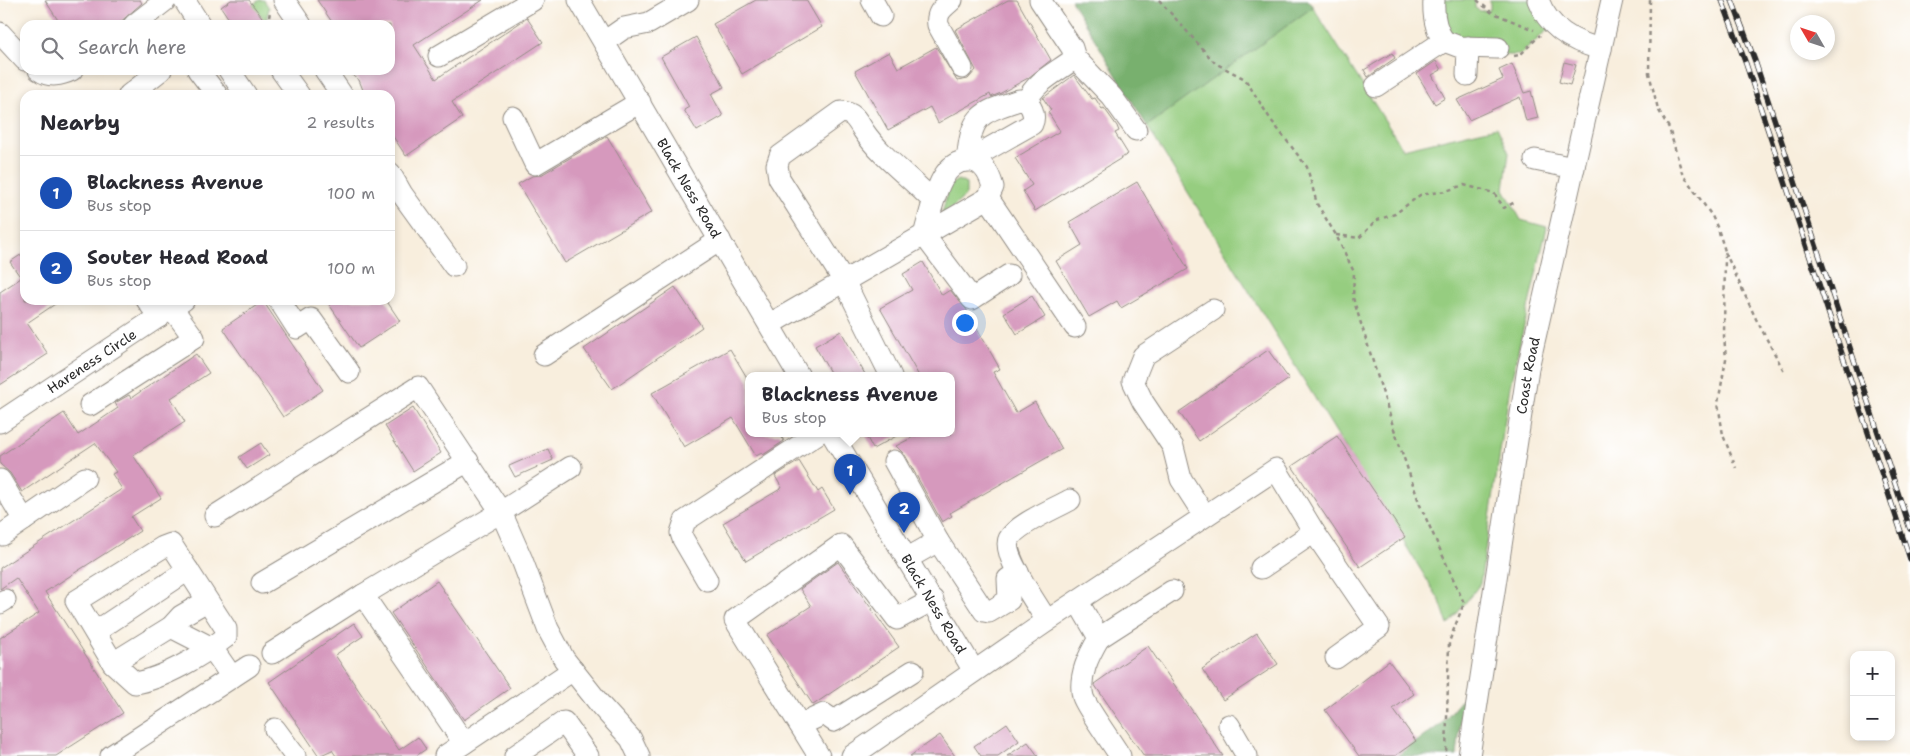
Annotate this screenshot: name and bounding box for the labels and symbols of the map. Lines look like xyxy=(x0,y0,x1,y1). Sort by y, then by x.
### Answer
north arrow xyxy=(1790,15,1835,60)
street label: Black Ness Road xyxy=(653,135,725,242)
your location xyxy=(952,310,978,336)
street label: Hareness Circle xyxy=(43,325,140,397)
street label: Coast Road xyxy=(1512,335,1544,415)
pin: 1 xyxy=(834,454,866,495)
pin: 2 xyxy=(888,492,920,533)
street label: Black Ness Road xyxy=(897,551,971,657)

